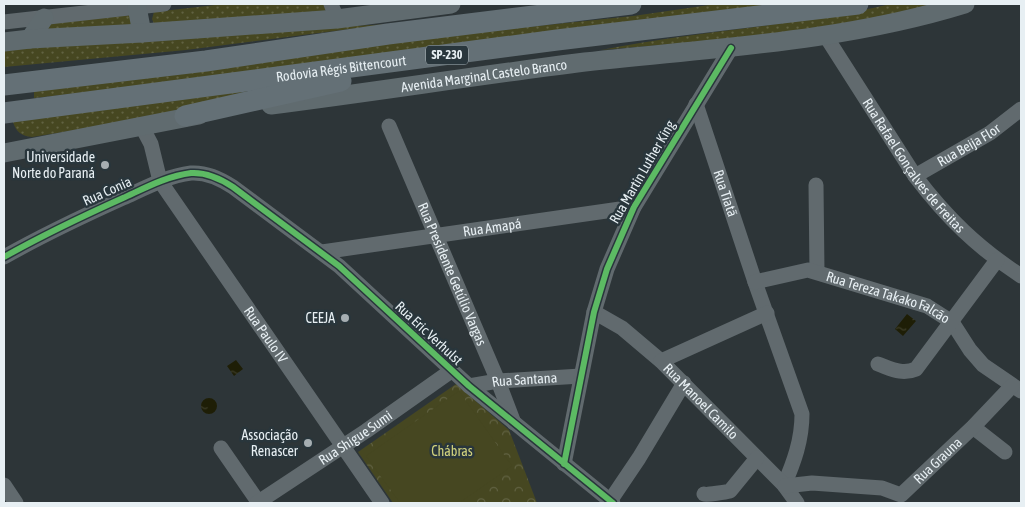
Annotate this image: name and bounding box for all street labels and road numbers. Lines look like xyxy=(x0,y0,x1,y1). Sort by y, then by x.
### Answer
road number: SP-230 xyxy=(426,46,468,64)
street label: Rodovia Régis Bittencourt xyxy=(275,52,407,85)
street label: Avenida Marginal Castelo Branco xyxy=(400,56,568,95)
street label: Rua Rafael Gonçalves de Freitas xyxy=(860,95,968,236)
street label: Rua Martin Luther King xyxy=(606,118,678,226)
street label: Rua Beija Flor xyxy=(934,120,1004,170)
street label: Rua Tiatã xyxy=(710,168,741,219)
street label: Rua Conia xyxy=(80,173,134,209)
street label: Rua Presidente Getúlio Vargas xyxy=(415,200,490,348)
street label: Rua Amapá xyxy=(462,215,523,240)
street label: Rua Tereza Takako Falcão xyxy=(824,268,953,327)
street label: Rua Eric Verhulst xyxy=(392,298,466,368)
street label: Rua Paulo IV xyxy=(241,303,291,366)
street label: Rua Manoel Camilo xyxy=(660,360,742,442)
street label: Rua Santana xyxy=(491,369,558,390)
street label: Rua Shigue Sumi xyxy=(316,407,395,468)
street label: Rua Grauna xyxy=(910,434,965,487)

